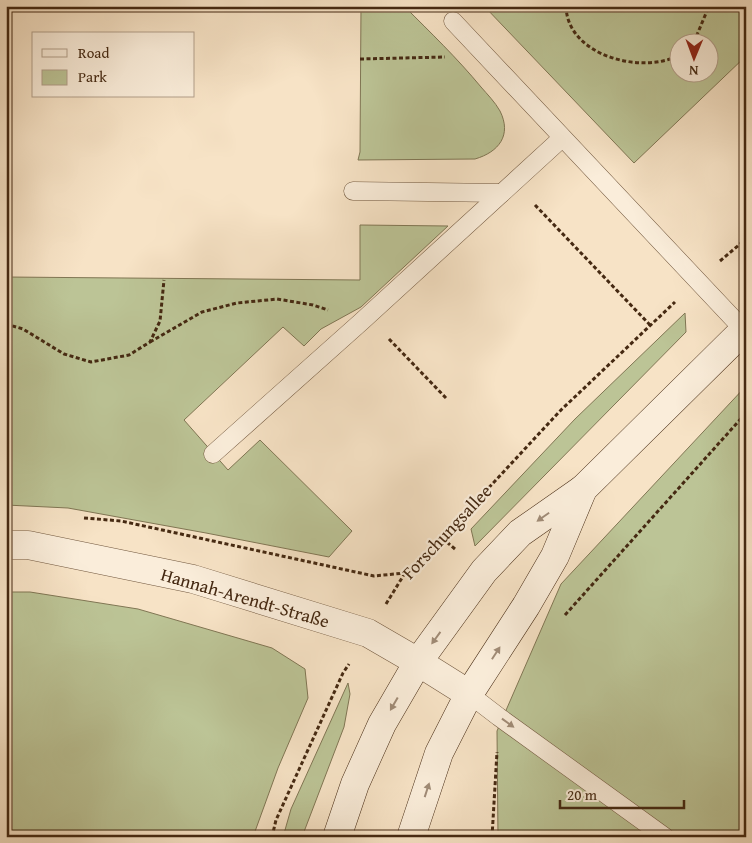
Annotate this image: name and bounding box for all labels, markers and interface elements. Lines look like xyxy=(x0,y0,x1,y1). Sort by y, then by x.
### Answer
legend xyxy=(32,32,195,98)
north arrow xyxy=(670,32,720,82)
text: Road xyxy=(78,42,109,63)
text: N xyxy=(688,61,699,81)
text: Park xyxy=(78,66,107,87)
street label: Forschungsallee xyxy=(395,478,498,585)
one-way arrow xyxy=(536,512,550,522)
street label: Hannah-Arendt-Straße xyxy=(158,561,333,634)
one-way arrow xyxy=(431,631,441,644)
one-way arrow xyxy=(491,646,500,659)
one-way arrow xyxy=(389,697,398,711)
one-way arrow xyxy=(501,718,514,729)
scale bar xyxy=(560,778,683,810)
one-way arrow xyxy=(423,783,431,798)
text: 20 m xyxy=(567,784,598,805)

